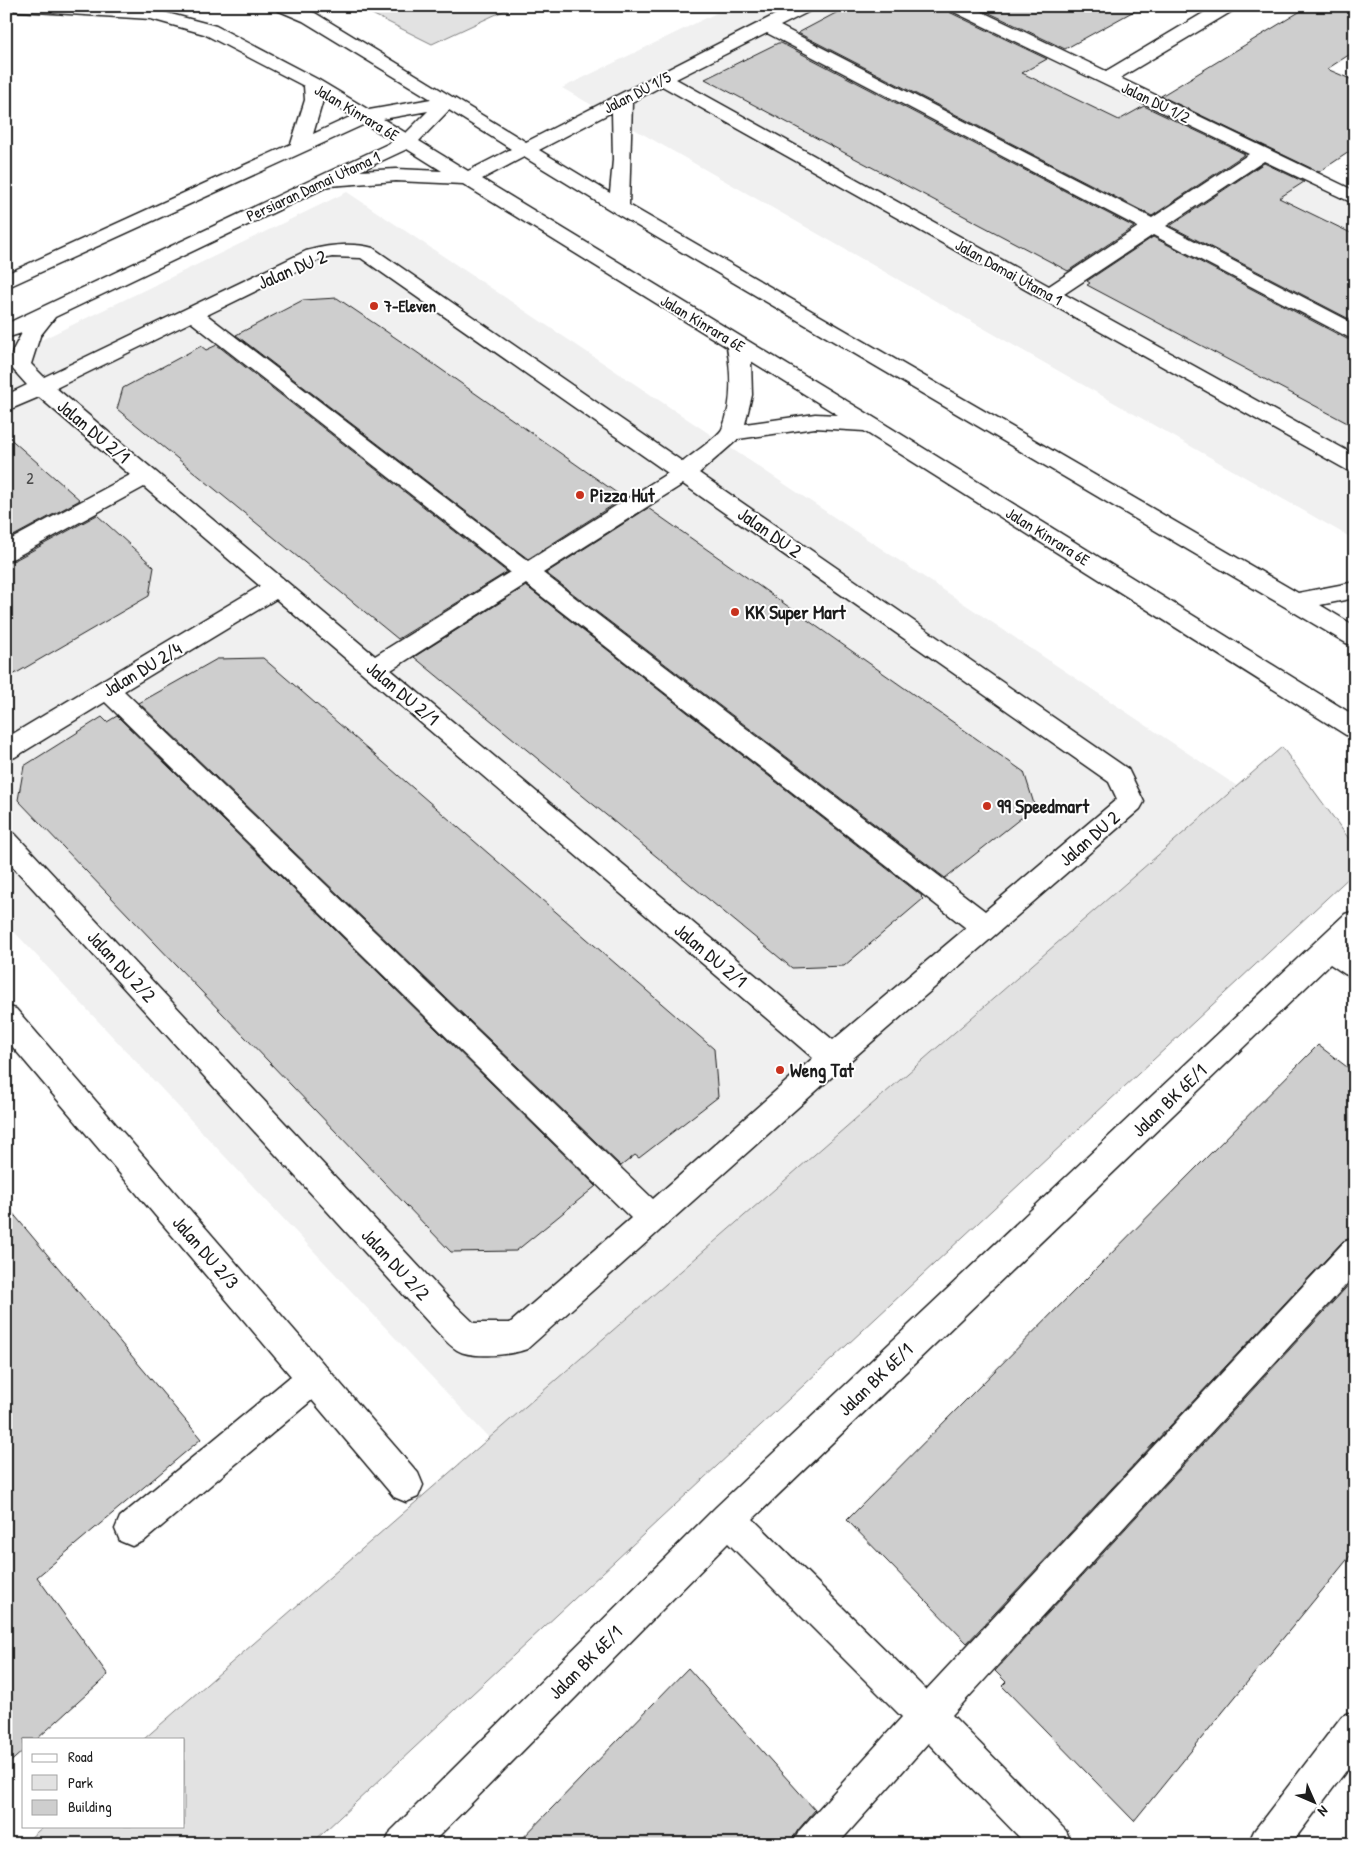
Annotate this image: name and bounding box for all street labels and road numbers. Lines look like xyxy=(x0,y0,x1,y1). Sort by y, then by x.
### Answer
street label: Jalan DU 1/5 xyxy=(599,66,675,118)
street label: Jalan DU 1/2 xyxy=(1118,76,1194,128)
street label: Jalan Kinrara 6E xyxy=(311,78,403,146)
street label: Persiaran Damai Utama 1 xyxy=(243,145,384,227)
street label: Jalan Damai Utama 1 xyxy=(952,233,1067,311)
street label: Jalan DU 2 xyxy=(253,243,331,295)
street label: Jalan Kinrara 6E xyxy=(657,289,749,357)
street label: Jalan DU 2/1 xyxy=(52,393,136,469)
street label: Jalan DU 2 xyxy=(733,501,807,564)
street label: Jalan Kinrara 6E xyxy=(1002,502,1094,570)
street label: Jalan DU 2/4 xyxy=(98,635,186,703)
street label: Jalan DU 2/1 xyxy=(361,655,445,731)
street label: Jalan DU 2 xyxy=(1053,804,1125,872)
street label: Jalan DU 2/1 xyxy=(669,917,753,993)
street label: Jalan DU 2/2 xyxy=(82,924,162,1008)
street label: Jalan BK 6E/1 xyxy=(1126,1058,1212,1142)
street label: Jalan DU 2/3 xyxy=(167,1210,245,1294)
street label: Jalan DU 2/2 xyxy=(356,1222,436,1306)
street label: Jalan BK 6E/1 xyxy=(832,1337,918,1421)
street label: Jalan BK 6E/1 xyxy=(542,1619,628,1705)

